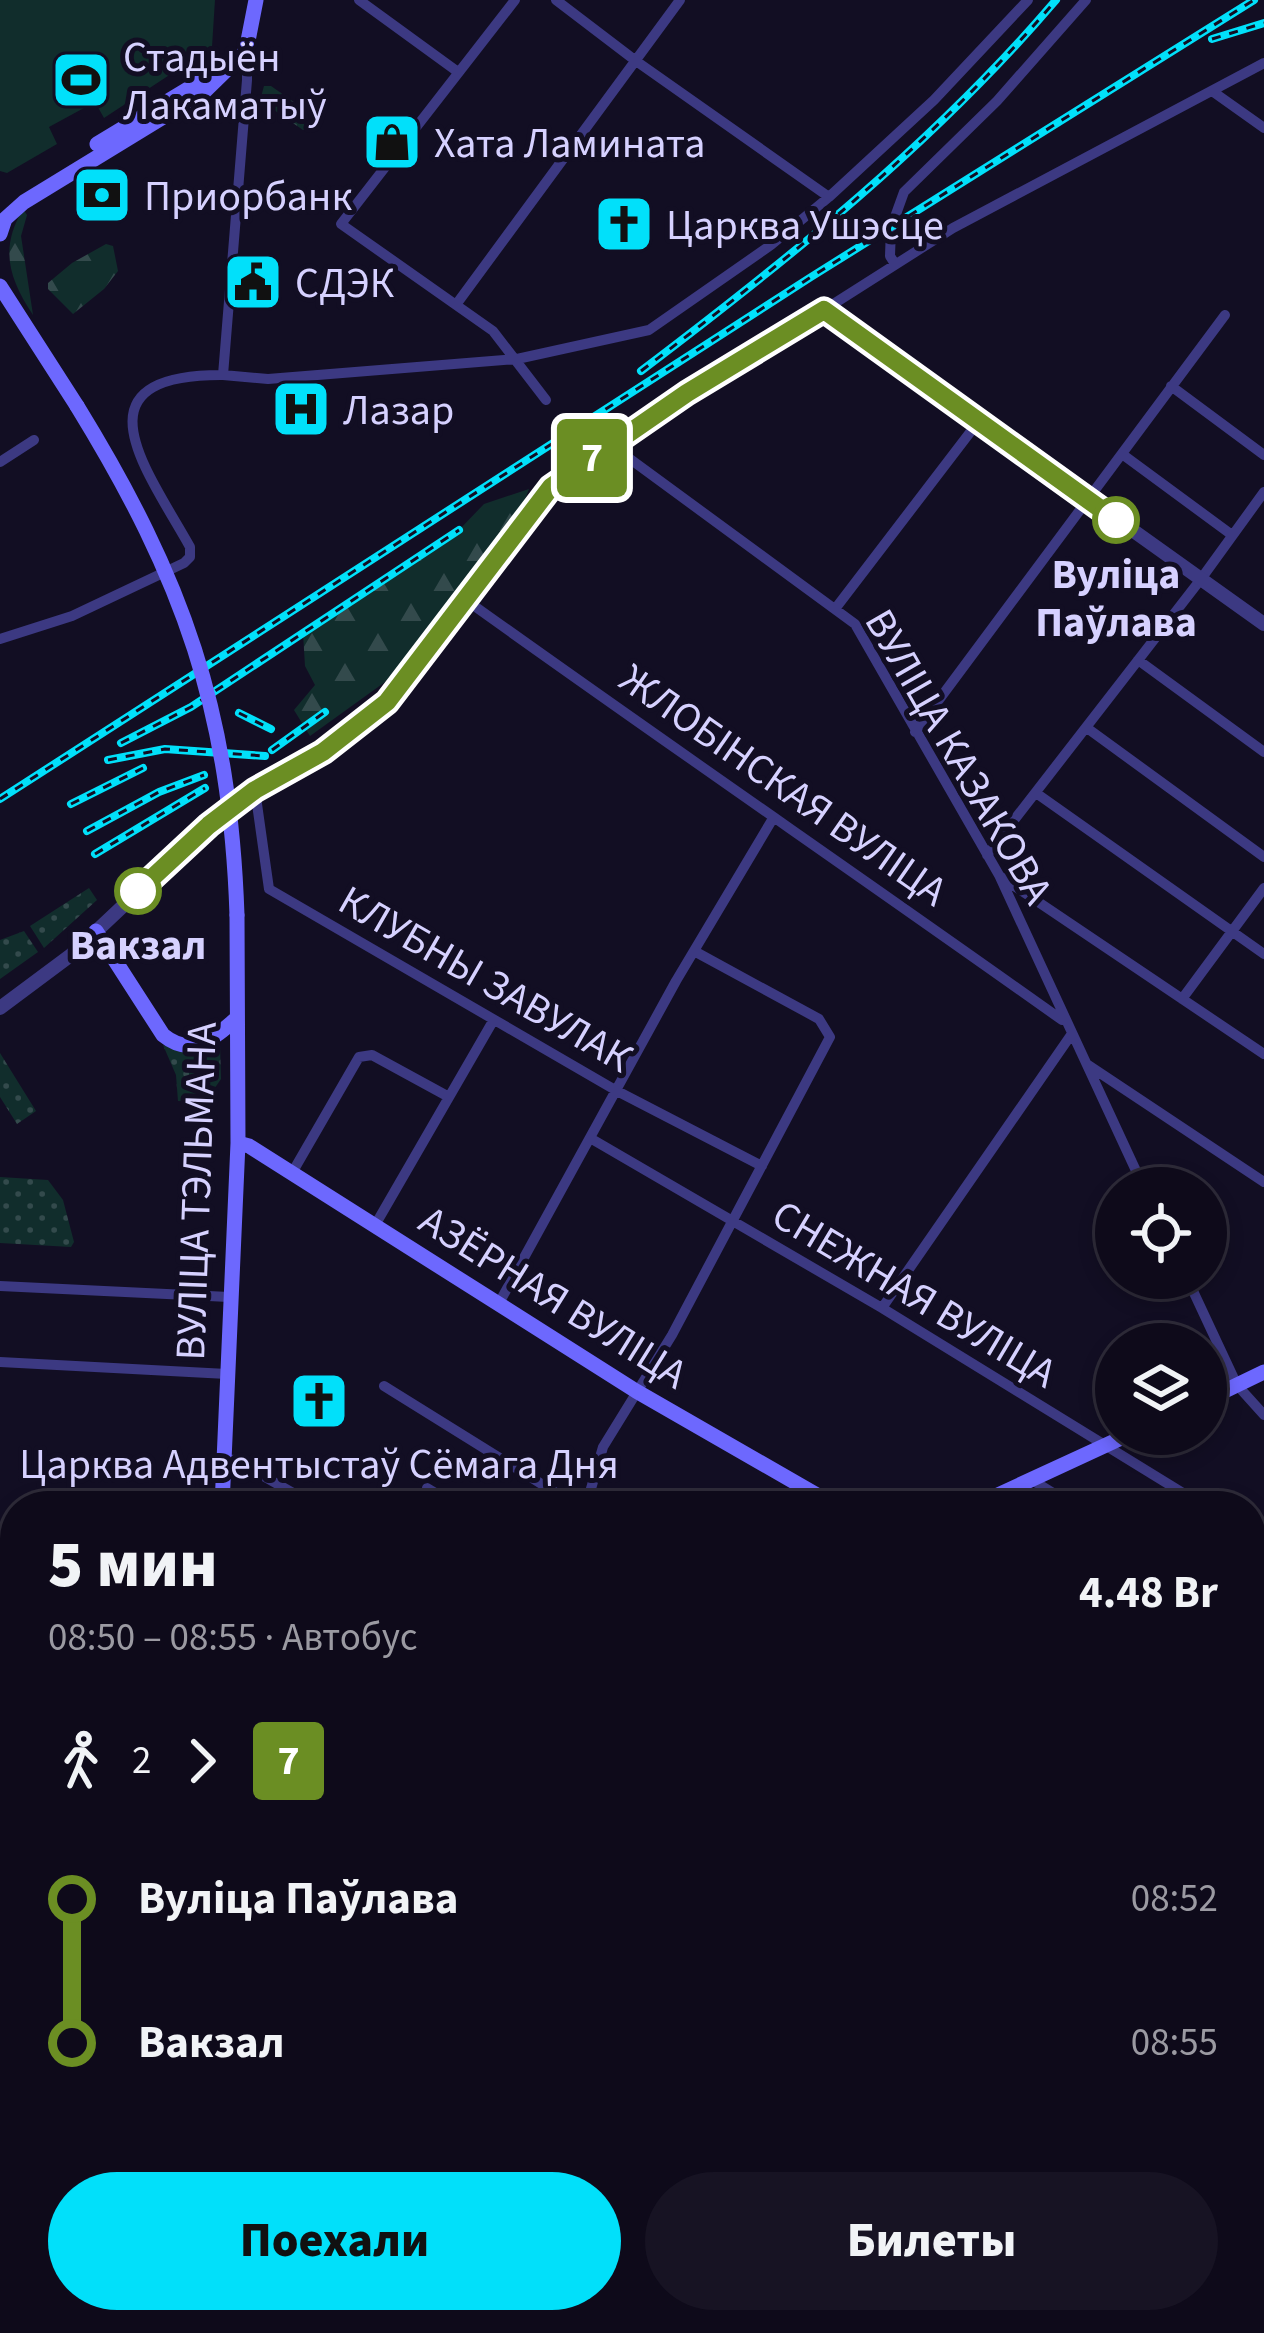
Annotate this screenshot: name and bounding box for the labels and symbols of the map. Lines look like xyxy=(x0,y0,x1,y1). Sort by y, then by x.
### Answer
place label: Стадыён Лакаматыў xyxy=(123,28,327,136)
sports icon: Стадыён Лакаматыў xyxy=(50,49,112,111)
shop icon: Хата Ламината xyxy=(361,111,423,173)
place label: Хата Ламината xyxy=(434,114,705,174)
bank icon: Приорбанк xyxy=(71,164,133,226)
place label: Приорбанк xyxy=(144,167,352,227)
church icon: Царква Ушэсце xyxy=(593,193,655,255)
place label: Царква Ушэсце xyxy=(666,196,944,256)
public building icon: СДЭК xyxy=(222,251,284,313)
place label: СДЭК xyxy=(295,254,395,314)
hospital icon: Лазар xyxy=(270,378,332,440)
place label: Лазар xyxy=(343,381,454,441)
line badge: 7 xyxy=(553,419,631,497)
marker: Вуліца Паўлава xyxy=(1094,498,1138,542)
place label: Вуліца Паўлава xyxy=(1035,545,1197,653)
street label: ВУЛІЦА КАЗАКОВА xyxy=(849,598,1067,916)
street label: ЖЛОБІНСКАЯ ВУЛІЦА xyxy=(607,650,959,921)
marker: Вакзал xyxy=(116,869,160,913)
street label: КЛУБНЫ ЗАВУЛАК xyxy=(327,871,643,1089)
place label: Вакзал xyxy=(70,916,206,976)
street label: ВУЛІЦА ТЭЛЬМАНА xyxy=(161,1021,233,1361)
street label: СНЕЖНАЯ ВУЛІЦА xyxy=(760,1186,1068,1404)
street label: АЗЁРНАЯ ВУЛІЦА xyxy=(407,1191,699,1404)
church icon: Царква Адвентыстаў Сёмага Дня xyxy=(288,1370,350,1432)
place label: Царква Адвентыстаў Сёмага Дня xyxy=(19,1435,619,1495)

